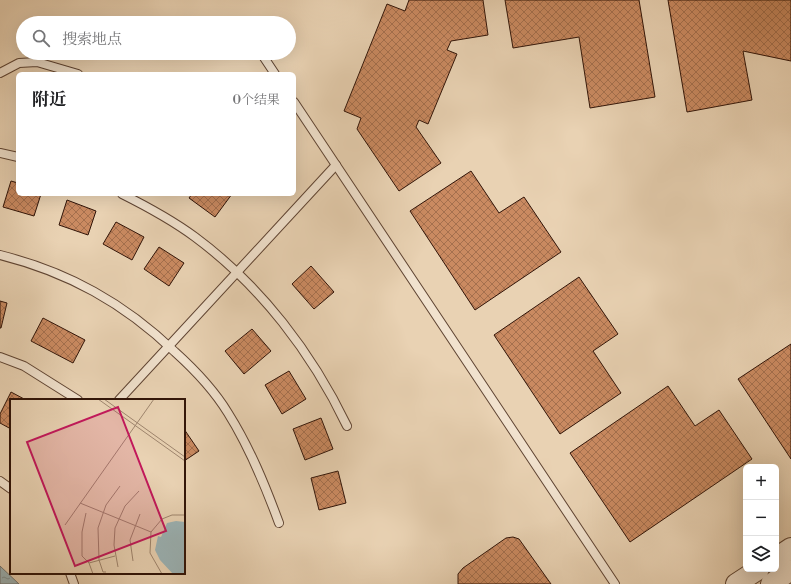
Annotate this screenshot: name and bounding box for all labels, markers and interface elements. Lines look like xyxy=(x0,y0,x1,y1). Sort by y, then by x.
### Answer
search box xyxy=(16,16,296,60)
icon: search xyxy=(30,27,52,49)
text: 搜索地点 xyxy=(62,30,122,49)
text: 附近 xyxy=(32,89,66,111)
text: 0个结果 xyxy=(232,92,280,108)
inset map xyxy=(10,399,185,574)
map controls xyxy=(743,464,779,572)
button: + xyxy=(743,464,779,500)
button: − xyxy=(743,500,779,536)
button: layers xyxy=(743,536,779,572)

